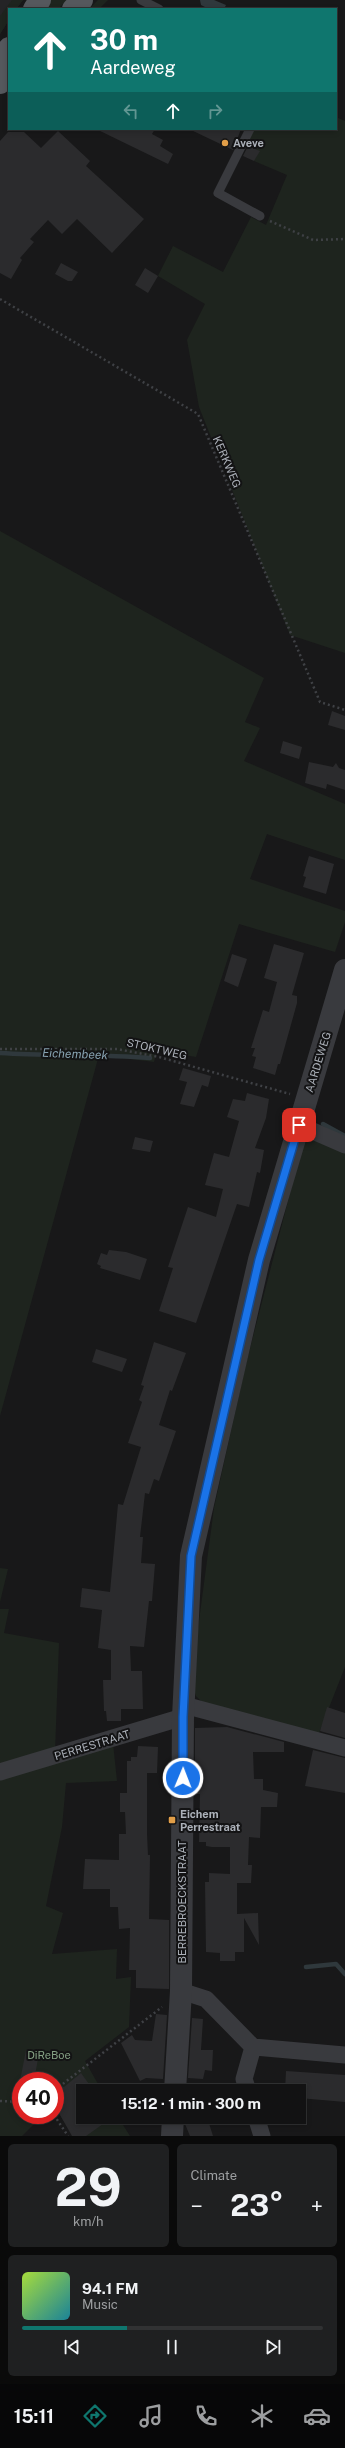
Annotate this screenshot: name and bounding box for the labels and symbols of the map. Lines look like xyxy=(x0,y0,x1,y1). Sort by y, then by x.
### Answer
place label: Aveve xyxy=(233,137,264,149)
marker: Aveve xyxy=(220,138,230,148)
street label: KERKWEG xyxy=(211,434,243,490)
street label: AARDEWEG xyxy=(303,1030,333,1094)
street label: STOKTWEG xyxy=(126,1036,188,1062)
water label: Eichembeek xyxy=(42,1046,109,1062)
pin xyxy=(282,1108,316,1142)
street label: PERRESTRAAT xyxy=(53,1728,132,1762)
position arrow xyxy=(162,1757,204,1799)
place label: Eichem Perrestraat xyxy=(180,1808,241,1833)
marker: Eichem Perrestraat xyxy=(167,1815,177,1825)
street label: BERREBROECKSTRAAT xyxy=(176,1840,188,1964)
park label: DiReBoe xyxy=(27,2049,71,2061)
speed limit sign: 40 xyxy=(12,2072,64,2124)

